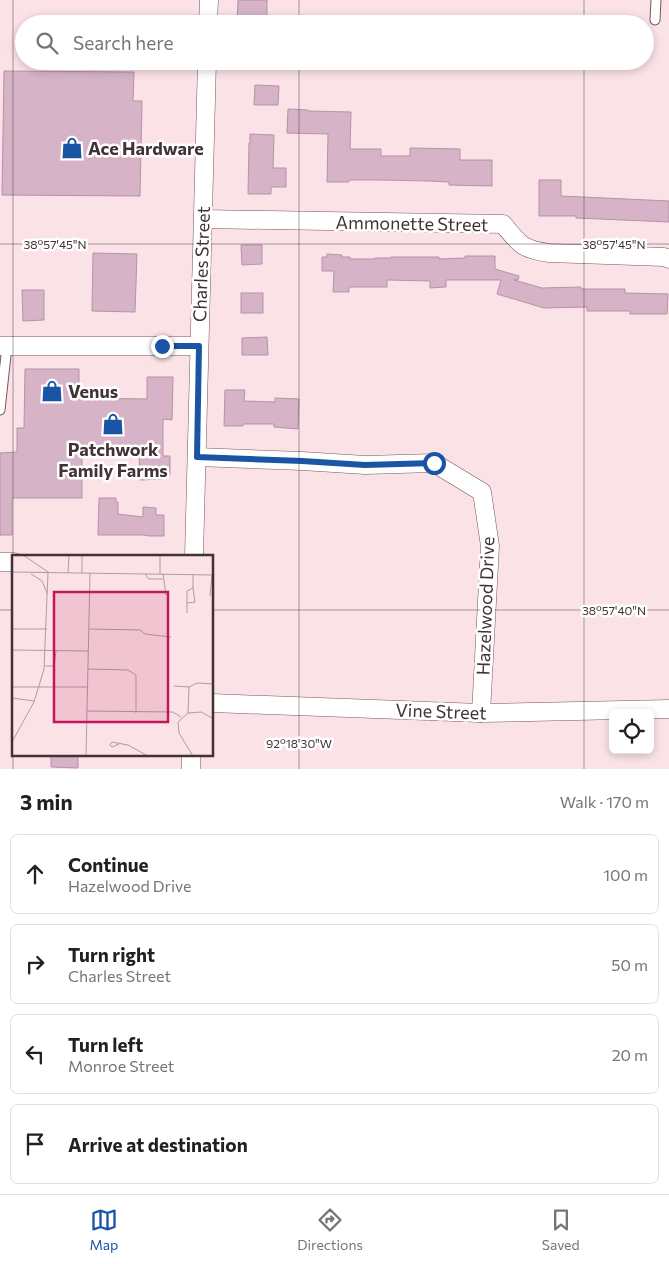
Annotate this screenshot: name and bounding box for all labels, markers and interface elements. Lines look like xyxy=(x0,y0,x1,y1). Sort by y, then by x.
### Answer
search box xyxy=(15,15,654,70)
icon: search xyxy=(33,29,61,57)
text: Search here xyxy=(73,31,173,54)
shop icon: Ace Hardware xyxy=(59,135,85,161)
place label: Ace Hardware xyxy=(88,137,204,159)
street label: Charles Street xyxy=(188,206,214,322)
street label: Ammonette Street xyxy=(335,211,489,235)
text: 38°57'45"N xyxy=(23,237,87,251)
text: 38°57'45"N xyxy=(582,237,646,251)
route end xyxy=(151,335,174,358)
shop icon: Venus xyxy=(39,378,65,404)
place label: Venus xyxy=(68,380,118,402)
shop icon: Patchwork Family Farms xyxy=(100,411,126,437)
place label: Patchwork Family Farms xyxy=(58,438,168,481)
route start xyxy=(423,452,446,475)
street label: Hazelwood Drive xyxy=(472,536,498,676)
inset map xyxy=(12,555,214,756)
text: 38°57'40"N xyxy=(582,603,646,617)
street label: Vine Street xyxy=(395,698,487,724)
map controls xyxy=(609,709,654,754)
button: locate xyxy=(609,709,654,754)
text: 92°18'30"W xyxy=(266,736,332,750)
text: 3 min xyxy=(20,789,73,814)
text: Walk · 170 m xyxy=(560,792,649,811)
text: Continue xyxy=(68,853,148,876)
icon: ahead xyxy=(21,860,49,888)
text: 100 m xyxy=(603,865,648,884)
text: Hazelwood Drive xyxy=(68,876,191,895)
text: Turn right xyxy=(68,943,155,966)
icon: right xyxy=(21,950,49,978)
text: 50 m xyxy=(611,955,648,974)
text: Charles Street xyxy=(68,966,171,985)
text: Turn left xyxy=(68,1033,143,1056)
icon: left xyxy=(21,1040,49,1068)
text: 20 m xyxy=(612,1045,648,1064)
text: Monroe Street xyxy=(68,1056,174,1075)
icon: arrive xyxy=(21,1130,49,1158)
text: Arrive at destination xyxy=(68,1133,248,1156)
tab: Map xyxy=(89,1206,118,1253)
tab: Directions xyxy=(297,1206,363,1253)
tab: Saved xyxy=(542,1206,580,1253)

